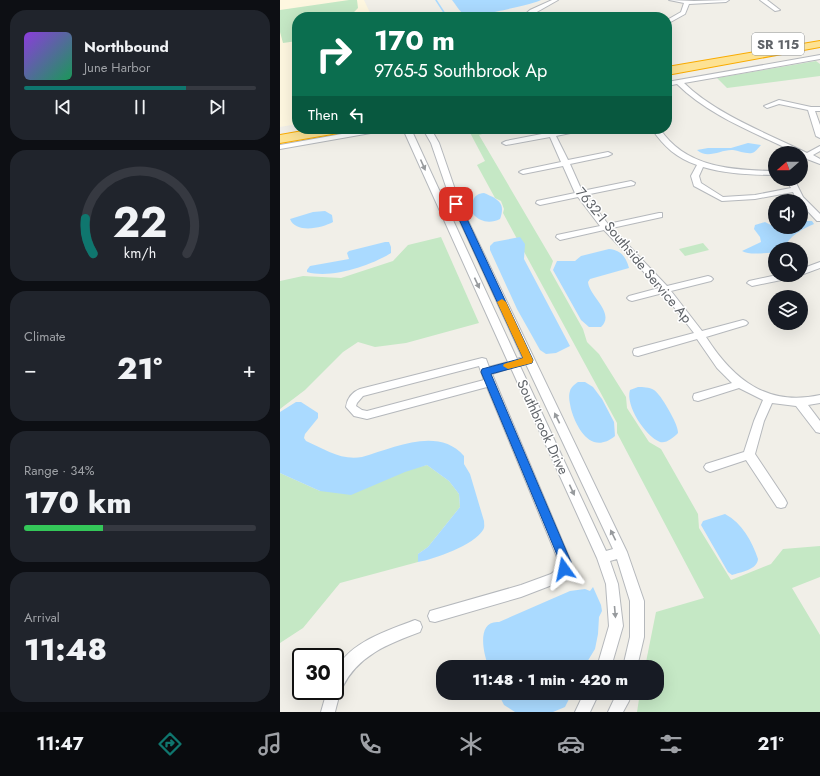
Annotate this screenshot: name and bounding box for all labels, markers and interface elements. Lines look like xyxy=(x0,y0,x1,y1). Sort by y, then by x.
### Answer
text: 170 m xyxy=(374,20,455,61)
icon: right xyxy=(308,28,360,80)
road number: SR 115 xyxy=(752,33,804,55)
text: Northbound xyxy=(84,36,169,58)
text: June Harbor xyxy=(84,58,150,77)
text: 9765-5 Southbrook Ap xyxy=(374,58,547,84)
icon: previous xyxy=(52,96,74,118)
icon: pause xyxy=(129,96,151,118)
icon: next xyxy=(206,96,228,118)
text: Then xyxy=(308,104,338,126)
icon: left xyxy=(346,104,368,126)
north arrow xyxy=(768,146,808,186)
map controls xyxy=(768,146,808,330)
one-way arrow xyxy=(420,159,426,170)
street label: 7632-1 Southside Service Ap xyxy=(571,183,697,327)
pin xyxy=(439,187,473,221)
text: 22 xyxy=(113,191,167,252)
icon: arrive xyxy=(445,193,467,215)
button: sound xyxy=(768,194,808,234)
text: km/h xyxy=(124,242,156,262)
button: search xyxy=(768,242,808,282)
one-way arrow xyxy=(474,277,480,288)
button: layers xyxy=(768,290,808,330)
text: Climate xyxy=(24,327,65,346)
text: 21° xyxy=(117,347,162,390)
text: − xyxy=(24,353,37,385)
text: + xyxy=(242,353,256,385)
street label: Southbrook Drive xyxy=(512,376,574,478)
one-way arrow xyxy=(553,412,560,424)
text: Range · 34% xyxy=(24,461,95,480)
text: 170 km xyxy=(24,481,132,524)
one-way arrow xyxy=(569,485,575,497)
one-way arrow xyxy=(610,530,616,541)
position arrow xyxy=(543,548,585,590)
one-way arrow xyxy=(611,606,618,618)
text: Arrival xyxy=(24,608,60,627)
text: 11:48 xyxy=(24,628,107,671)
speed limit sign: 30 xyxy=(292,648,344,700)
text: 11:48 · 1 min · 420 m xyxy=(472,669,628,691)
icon: directions xyxy=(156,730,184,758)
icon: music xyxy=(256,730,284,758)
icon: phone xyxy=(356,730,384,758)
icon: climate xyxy=(457,730,485,758)
icon: car xyxy=(557,730,585,758)
icon: filters xyxy=(657,730,685,758)
text: 11:47 xyxy=(36,731,84,757)
text: 21° xyxy=(758,731,784,757)

